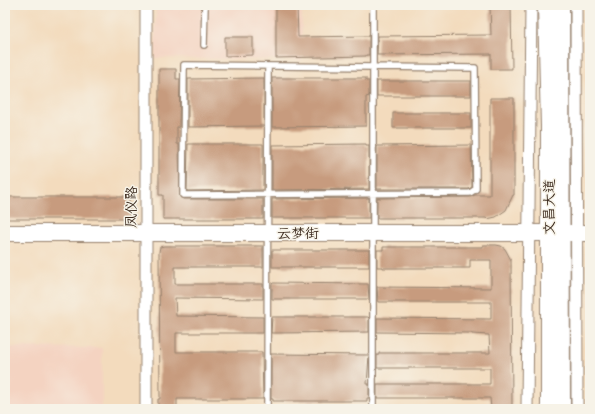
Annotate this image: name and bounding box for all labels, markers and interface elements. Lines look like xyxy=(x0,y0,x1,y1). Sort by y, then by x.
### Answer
street label: 文昌大道 xyxy=(541,179,558,235)
street label: 凤仪路 xyxy=(123,186,140,228)
street label: 云梦街 xyxy=(277,225,319,242)

